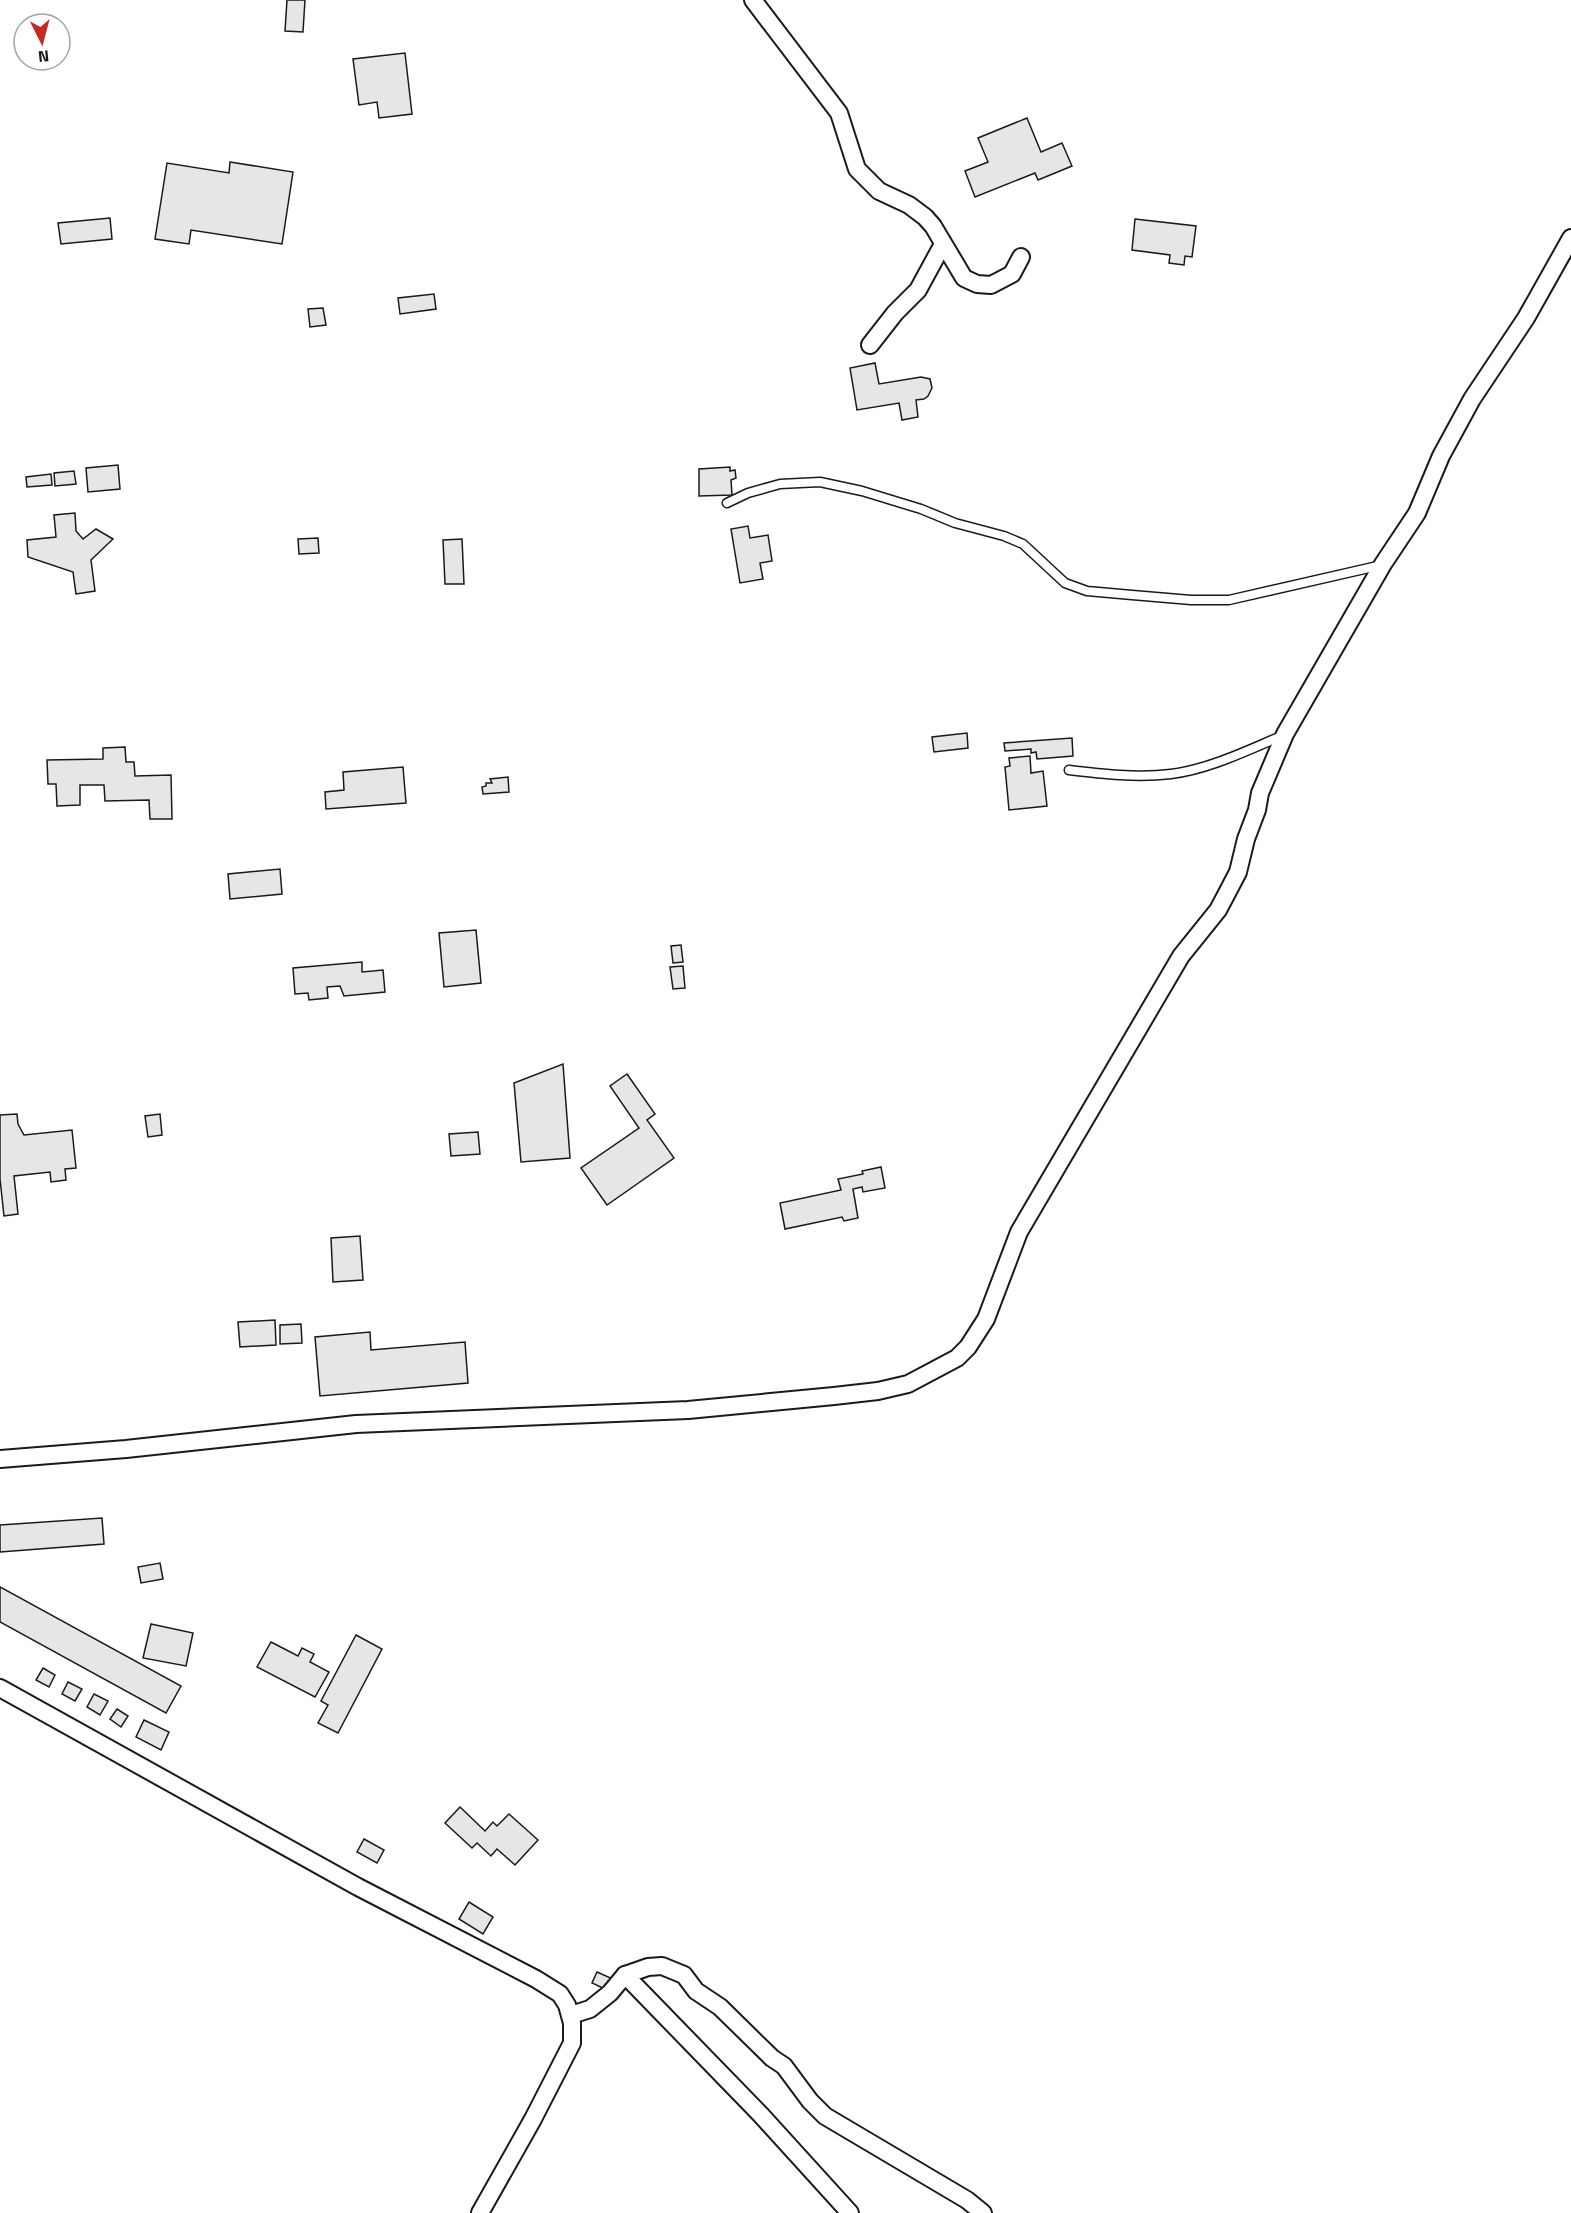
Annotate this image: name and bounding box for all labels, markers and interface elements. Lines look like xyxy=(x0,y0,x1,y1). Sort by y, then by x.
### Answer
north arrow xyxy=(12,12,72,72)
text: N xyxy=(37,44,50,69)

